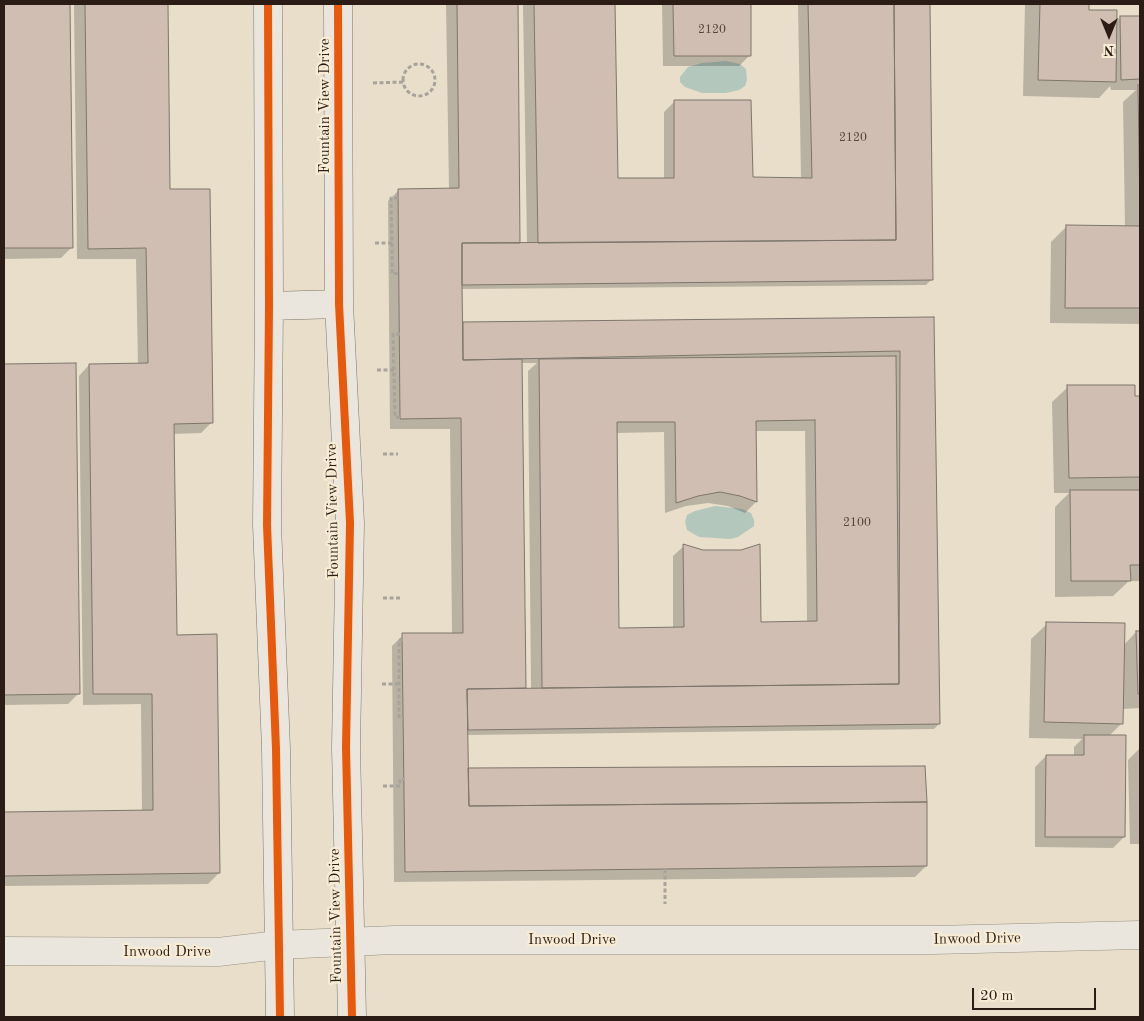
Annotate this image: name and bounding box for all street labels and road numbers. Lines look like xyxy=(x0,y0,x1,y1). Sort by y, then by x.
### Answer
street label: Fountain View Drive xyxy=(316,38,334,174)
street label: Fountain View Drive xyxy=(323,443,343,579)
street label: Fountain View Drive xyxy=(326,848,346,984)
street label: Inwood Drive xyxy=(933,929,1021,949)
street label: Inwood Drive xyxy=(528,931,616,949)
street label: Inwood Drive xyxy=(123,943,211,961)

